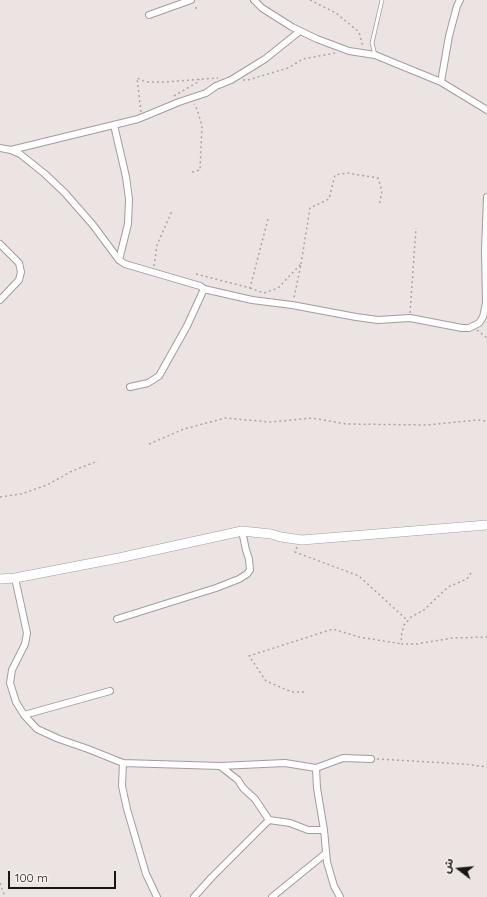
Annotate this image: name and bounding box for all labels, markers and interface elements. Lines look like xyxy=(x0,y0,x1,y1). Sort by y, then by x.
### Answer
north arrow xyxy=(439,849,479,889)
text: ش xyxy=(439,857,456,875)
scale bar xyxy=(10,863,118,889)
text: 100 m xyxy=(15,870,48,885)

